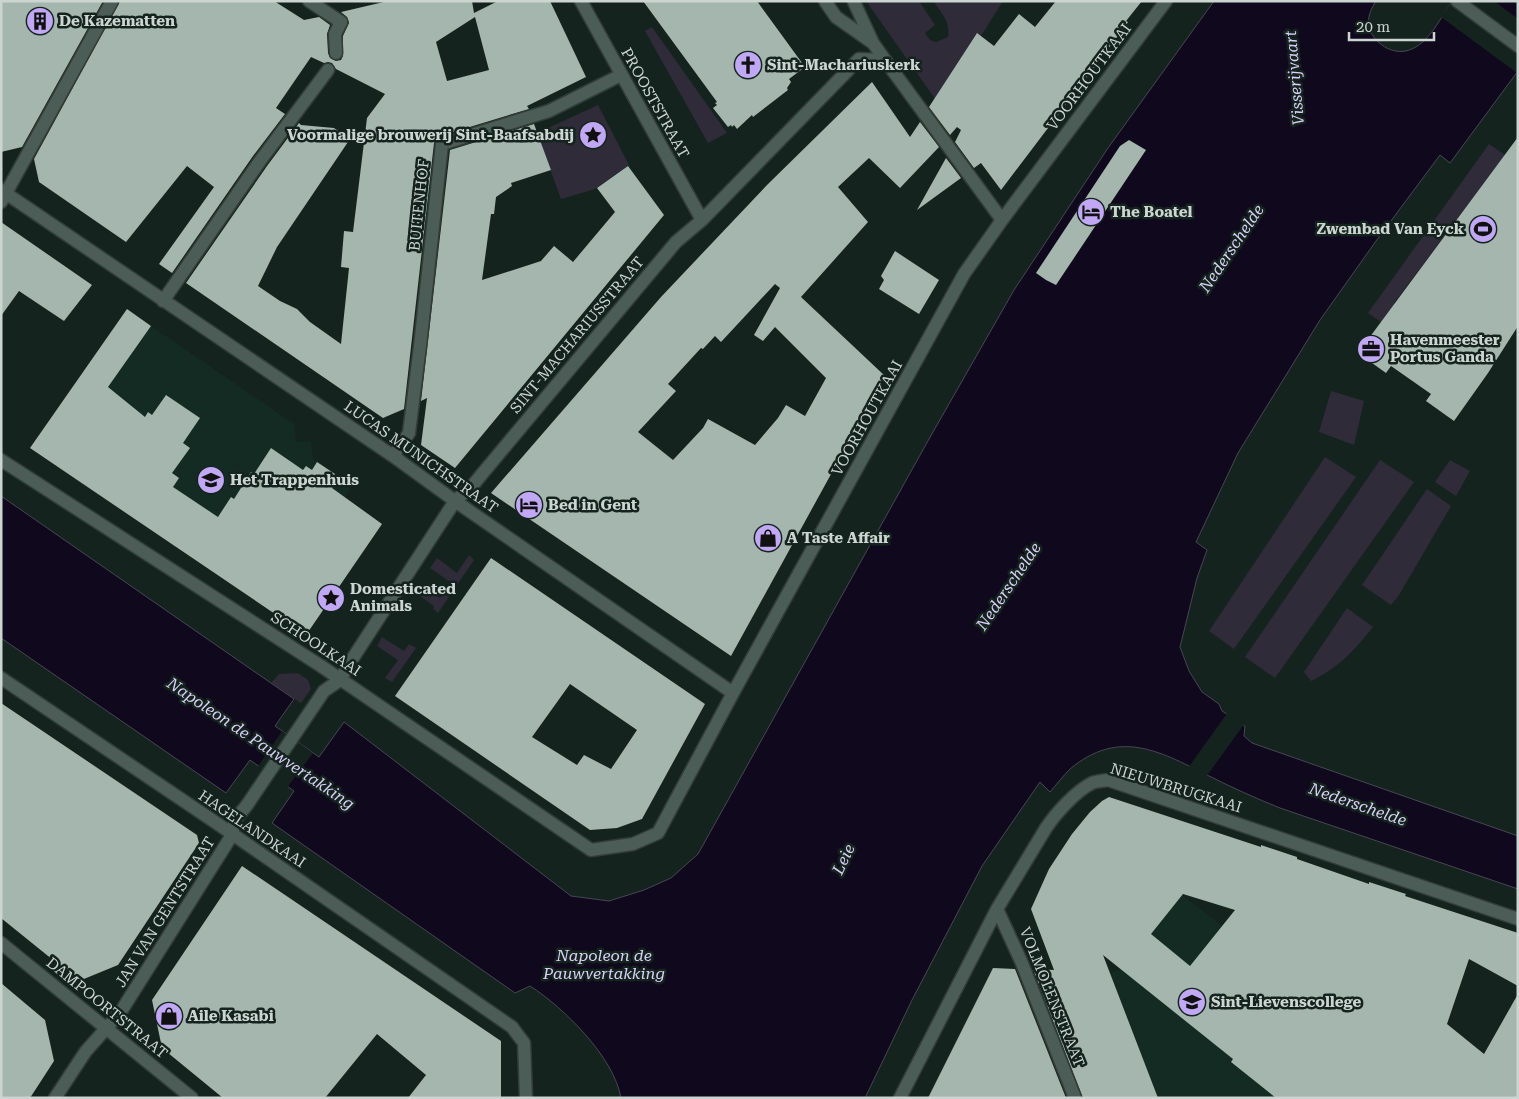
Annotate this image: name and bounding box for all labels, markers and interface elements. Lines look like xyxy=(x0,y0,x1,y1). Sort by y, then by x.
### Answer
building icon: De Kazematten xyxy=(25,6,55,36)
scale bar xyxy=(1349,10,1434,42)
place label: De Kazematten xyxy=(59,12,175,30)
text: 20 m xyxy=(1356,18,1391,36)
street label: VOORHOUTKAAI xyxy=(1043,20,1135,134)
water label: Visserijvaart xyxy=(1281,30,1308,126)
street label: PROOSTSTRAAT xyxy=(617,45,693,161)
church icon: Sint-Machariuskerk xyxy=(733,50,763,80)
place label: Sint-Machariuskerk xyxy=(767,56,921,74)
place icon: Voormalige brouwerij Sint-Baafsabdij xyxy=(578,120,608,150)
place label: Voormalige brouwerij Sint-Baafsabdij xyxy=(287,126,574,144)
street label: BUITENHOF xyxy=(405,158,433,252)
hotel icon: The Boatel xyxy=(1076,197,1106,227)
water label: Nederschelde xyxy=(1195,201,1268,297)
place label: The Boatel xyxy=(1110,203,1192,221)
sports icon: Zwembad Van Eyck xyxy=(1468,214,1498,244)
place label: Zwembad Van Eyck xyxy=(1316,220,1465,238)
street label: SINT-MACHARIUSSTRAAT xyxy=(506,253,648,417)
place label: Havenmeester Portus Ganda xyxy=(1390,331,1500,366)
office icon: Havenmeester Portus Ganda xyxy=(1356,334,1386,364)
street label: VOORHOUTKAAI xyxy=(828,357,906,479)
street label: LUCAS MUNICHSTRAAT xyxy=(341,397,501,517)
school or university icon: Het Trappenhuis xyxy=(196,465,226,495)
place label: Het Trappenhuis xyxy=(230,471,359,489)
hotel icon: Bed in Gent xyxy=(514,490,544,520)
place label: Bed in Gent xyxy=(548,496,637,514)
shop icon: A Taste Affair xyxy=(753,523,783,553)
place label: A Taste Affair xyxy=(787,529,890,547)
water label: Nederschelde xyxy=(972,539,1045,635)
place label: Domesticated Animals xyxy=(350,580,456,615)
place icon: Domesticated Animals xyxy=(316,583,346,613)
street label: SCHOOLKAAI xyxy=(268,608,364,680)
water label: Napoleon de Pauwvertakking xyxy=(163,673,358,813)
street label: NIEUWBRUGKAAI xyxy=(1108,759,1244,817)
water label: Nederschelde xyxy=(1306,779,1409,830)
street label: HAGELANDKAAI xyxy=(195,786,309,872)
street label: JAN VAN GENTSTRAAT xyxy=(111,833,219,991)
water label: Leie xyxy=(828,841,859,878)
street label: VOLMOLENSTRAAT xyxy=(1016,925,1088,1069)
water label: Napoleon de Pauwvertakking xyxy=(542,946,665,983)
street label: DAMPOORTSTRAAT xyxy=(43,954,171,1062)
school or university icon: Sint-Lievenscollege xyxy=(1177,987,1207,1017)
place label: Sint-Lievenscollege xyxy=(1211,993,1361,1011)
shop icon: Aile Kasabi xyxy=(154,1001,184,1031)
place label: Aile Kasabi xyxy=(188,1007,274,1025)

